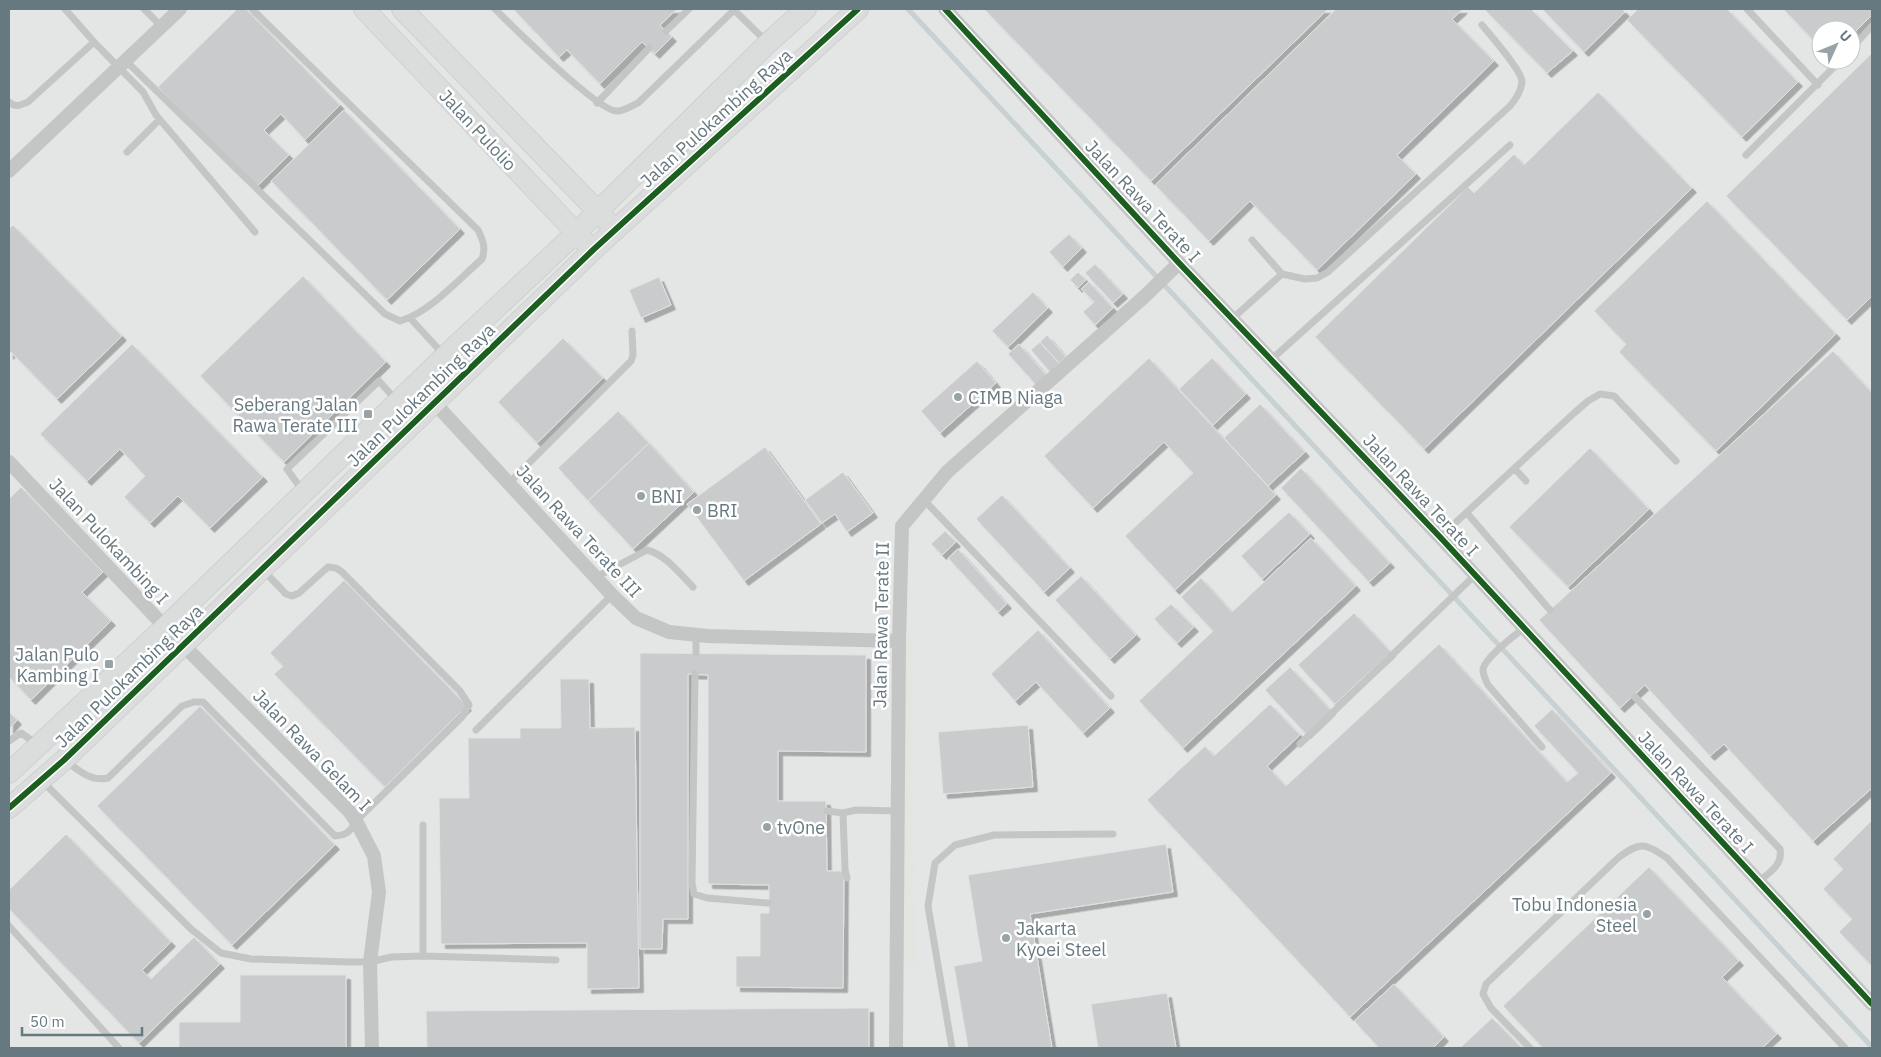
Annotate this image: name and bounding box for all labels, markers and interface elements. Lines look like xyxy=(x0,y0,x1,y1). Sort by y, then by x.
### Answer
north arrow xyxy=(1811,20,1861,70)
text: U xyxy=(1836,26,1855,46)
street label: Jalan Pulokambing Raya xyxy=(635,43,797,192)
street label: Jalan Pulolio xyxy=(434,84,522,176)
street label: Jalan Rawa Terate I xyxy=(1080,135,1206,267)
street label: Jalan Pulokambing Raya xyxy=(342,318,500,472)
place label: CIMB Niaga xyxy=(968,386,1063,409)
marker: CIMB Niaga xyxy=(952,391,964,403)
place label: Seberang Jalan Rawa Terate III xyxy=(232,393,358,437)
marker: Seberang Jalan Rawa Terate III xyxy=(362,408,374,420)
street label: Jalan Rawa Terate I xyxy=(1358,429,1484,561)
street label: Jalan Rawa Terate III xyxy=(511,460,647,602)
street label: Jalan Pulokambing I xyxy=(44,473,174,609)
place label: BNI xyxy=(651,485,683,508)
marker: BNI xyxy=(635,490,647,502)
place label: BRI xyxy=(707,499,737,522)
marker: BRI xyxy=(691,504,703,516)
street label: Jalan Rawa Terate II xyxy=(868,542,894,708)
street label: Jalan Pulokambing Raya xyxy=(50,599,208,753)
place label: Jalan Pulo Kambing I xyxy=(15,643,99,687)
marker: Jalan Pulo Kambing I xyxy=(103,658,115,670)
street label: Jalan Rawa Gelam I xyxy=(248,684,376,816)
street label: Jalan Rawa Terate I xyxy=(1633,726,1759,858)
place label: tvOne xyxy=(777,816,825,839)
marker: tvOne xyxy=(761,821,773,833)
place label: Tobu Indonesia Steel xyxy=(1512,893,1637,937)
marker: Tobu Indonesia Steel xyxy=(1641,908,1653,920)
place label: Jakarta Kyoei Steel xyxy=(1016,917,1106,961)
marker: Jakarta Kyoei Steel xyxy=(1000,932,1012,944)
scale bar xyxy=(22,1004,142,1036)
text: 50 m xyxy=(30,1012,65,1031)

